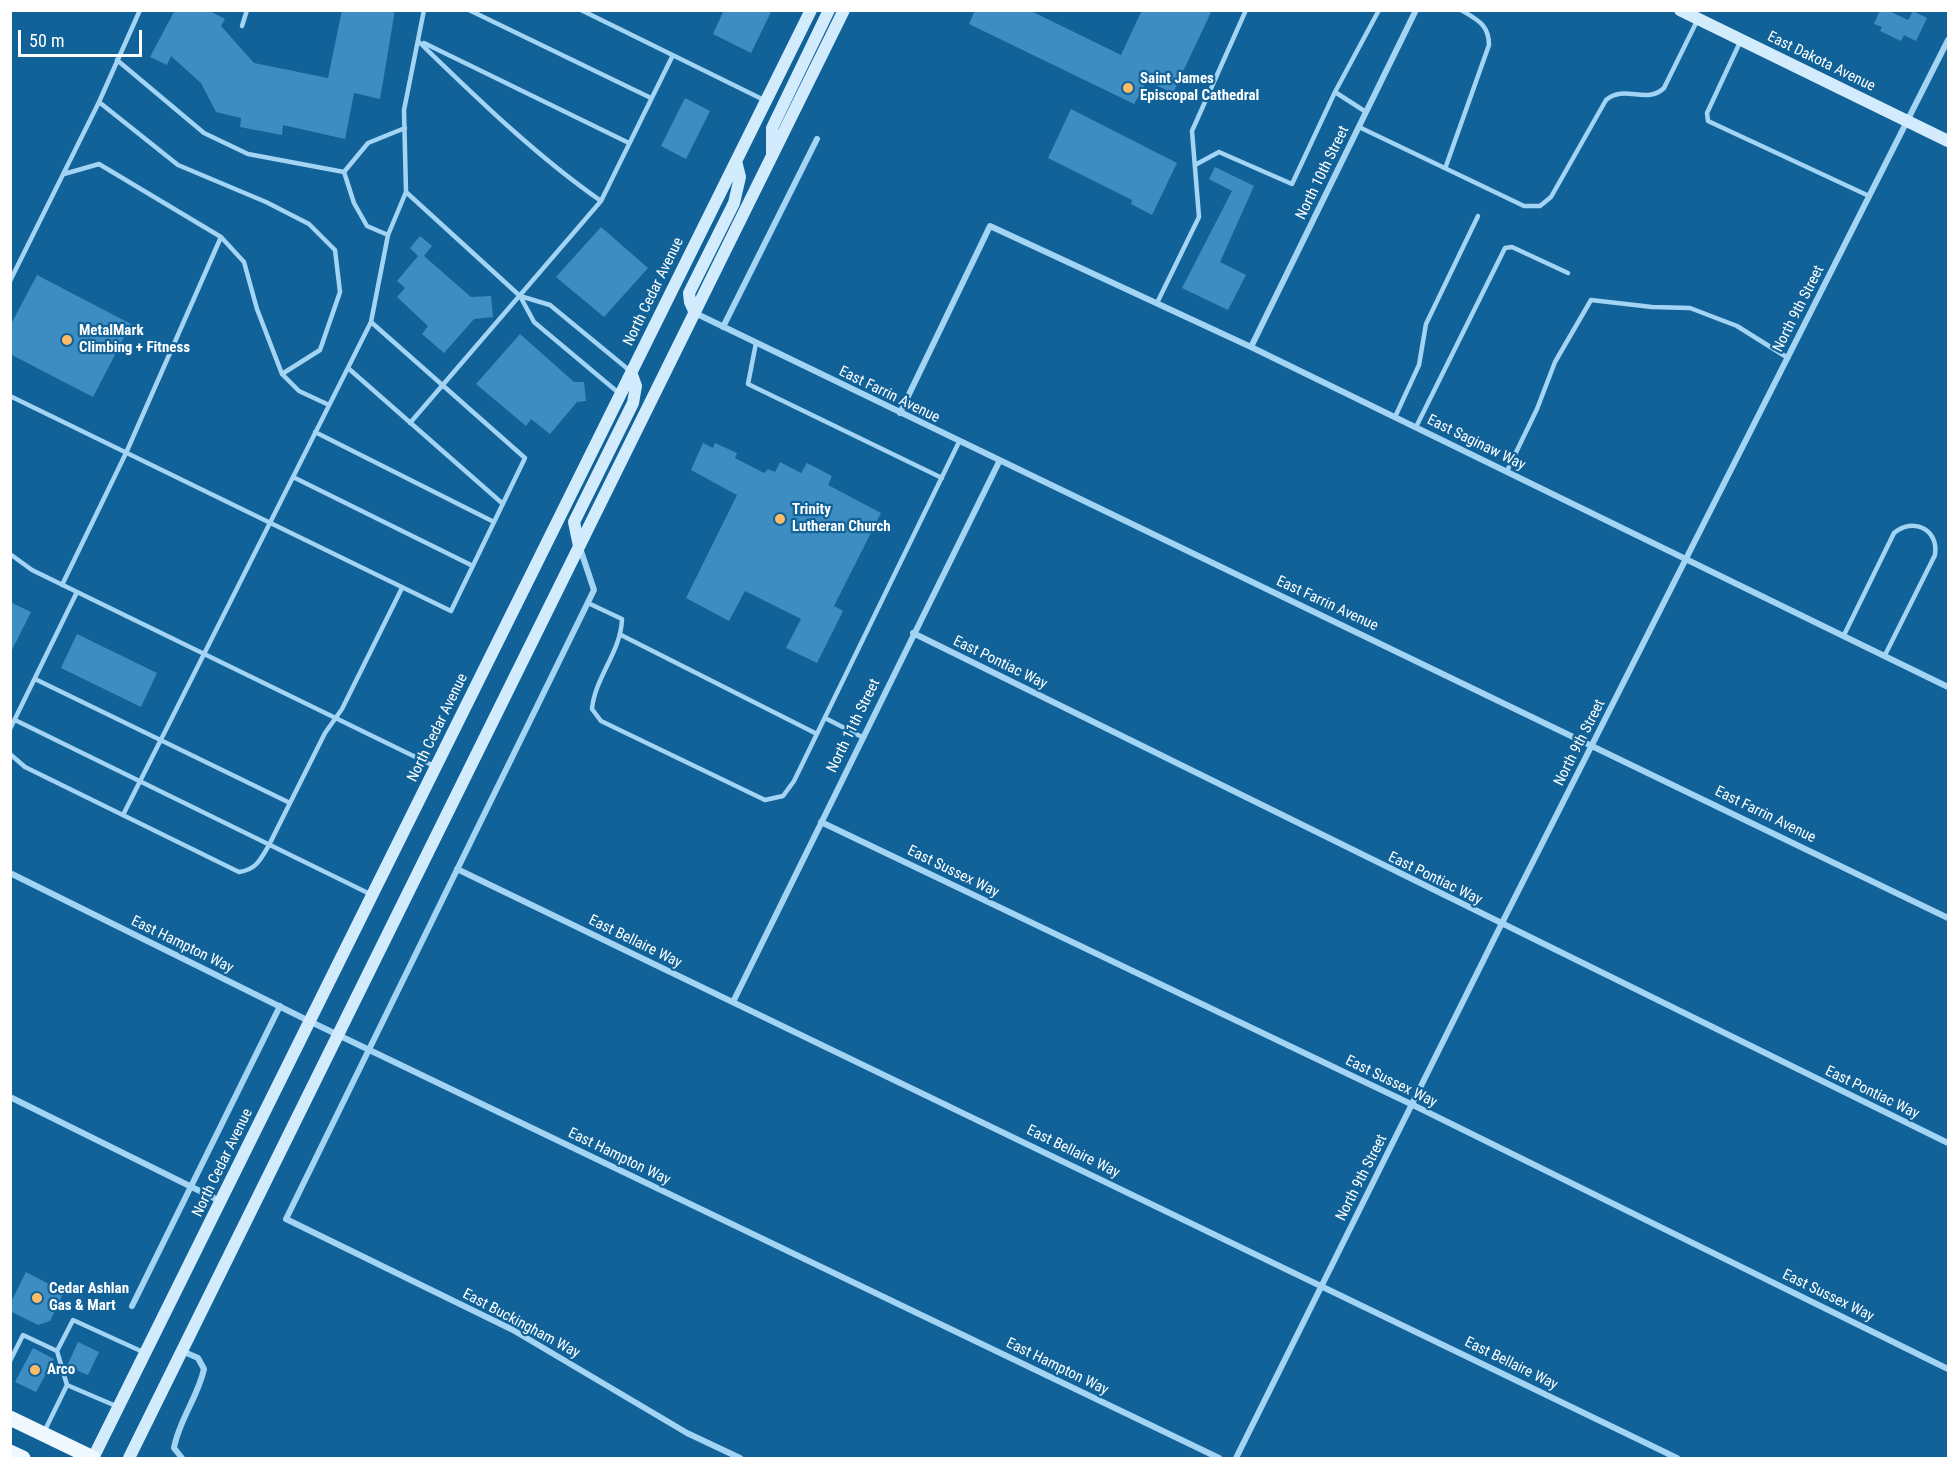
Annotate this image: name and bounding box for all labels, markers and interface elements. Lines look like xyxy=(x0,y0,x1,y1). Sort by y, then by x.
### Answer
scale bar xyxy=(21,18,146,56)
street label: East Dakota Avenue xyxy=(1764,28,1878,96)
text: 50 m xyxy=(29,30,64,51)
place label: Saint James Episcopal Cathedral xyxy=(1140,70,1259,105)
marker: Saint James Episcopal Cathedral xyxy=(1121,81,1135,95)
street label: North 10th Street xyxy=(1293,123,1353,223)
street label: North Cedar Avenue xyxy=(620,235,688,349)
street label: North 9th Street xyxy=(1770,263,1828,355)
place label: MetalMark Climbing + Fitness xyxy=(79,322,190,357)
marker: MetalMark Climbing + Fitness xyxy=(60,333,74,347)
street label: East Farrin Avenue xyxy=(836,363,942,427)
street label: East Saginaw Way xyxy=(1424,411,1528,475)
place label: Trinity Lutheran Church xyxy=(792,501,891,536)
marker: Trinity Lutheran Church xyxy=(773,512,787,526)
street label: East Farrin Avenue xyxy=(1273,573,1381,635)
street label: East Pontiac Way xyxy=(950,632,1050,694)
street label: North Cedar Avenue xyxy=(404,671,472,785)
street label: North 11th Street xyxy=(824,676,884,776)
street label: North 9th Street xyxy=(1551,697,1609,789)
street label: East Farrin Avenue xyxy=(1712,783,1818,847)
street label: East Sussex Way xyxy=(904,842,1002,902)
street label: East Pontiac Way xyxy=(1385,848,1485,910)
street label: East Hampton Way xyxy=(128,912,236,978)
street label: East Bellaire Way xyxy=(585,912,685,972)
street label: East Sussex Way xyxy=(1342,1052,1440,1112)
street label: East Pontiac Way xyxy=(1822,1062,1922,1124)
street label: North Cedar Avenue xyxy=(189,1106,257,1220)
street label: East Bellaire Way xyxy=(1023,1122,1123,1182)
street label: East Hampton Way xyxy=(565,1124,673,1190)
street label: North 9th Street xyxy=(1333,1132,1391,1224)
street label: East Sussex Way xyxy=(1779,1266,1877,1326)
place label: Cedar Ashlan Gas & Mart xyxy=(49,1280,129,1315)
street label: East Buckingham Way xyxy=(459,1285,583,1363)
marker: Cedar Ashlan Gas & Mart xyxy=(30,1291,44,1305)
street label: East Hampton Way xyxy=(1003,1334,1111,1400)
street label: East Bellaire Way xyxy=(1461,1334,1561,1394)
place label: Arco xyxy=(47,1361,75,1379)
marker: Arco xyxy=(28,1363,42,1377)

